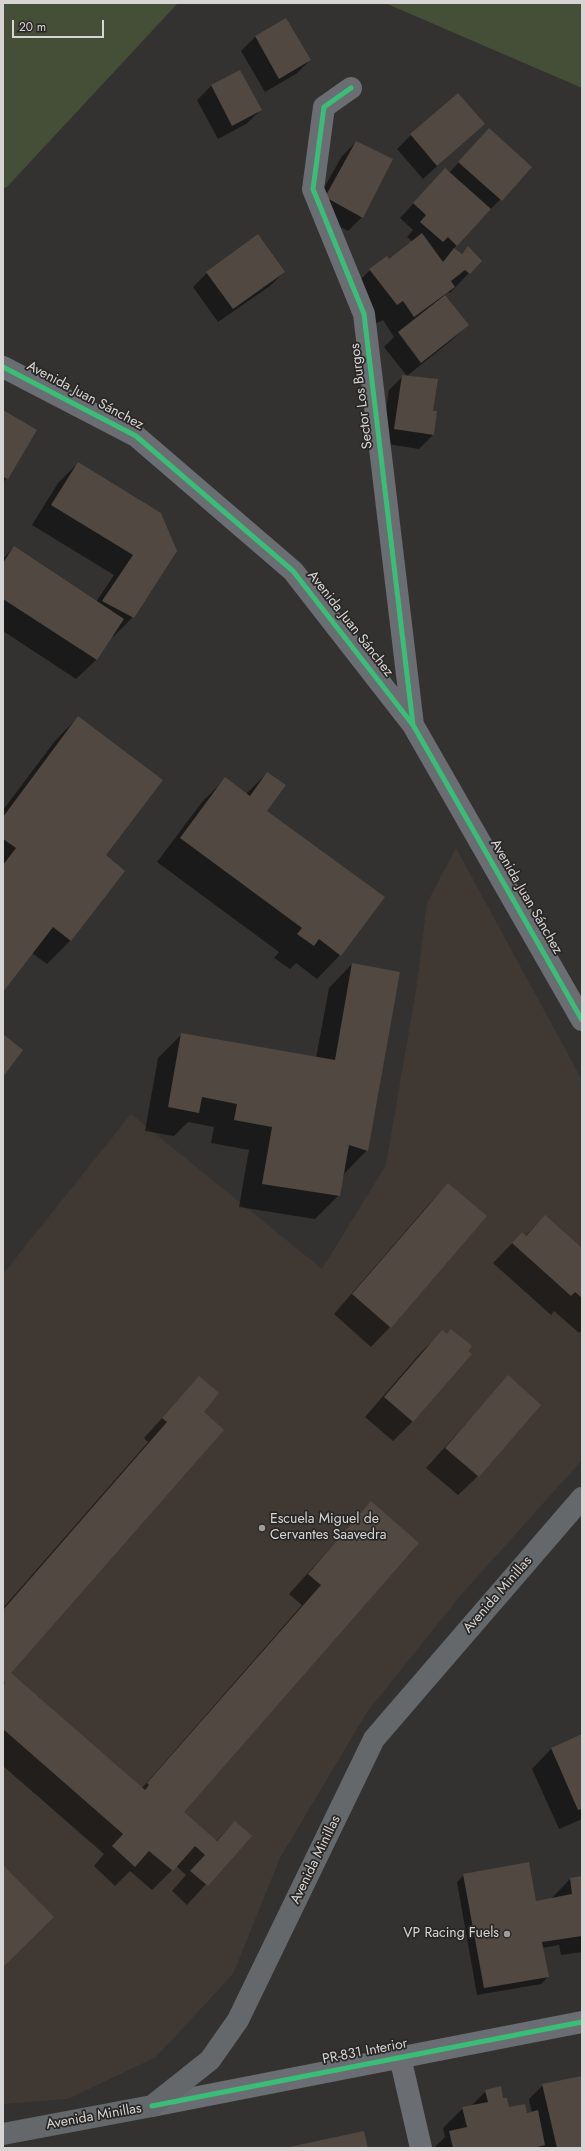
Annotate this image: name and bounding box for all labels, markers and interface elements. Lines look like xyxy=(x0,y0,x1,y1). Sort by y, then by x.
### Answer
scale bar xyxy=(14,12,106,38)
text: 20 m xyxy=(19,18,46,36)
street label: Sector Los Burgos xyxy=(347,342,377,450)
street label: Avenida Juan Sánchez xyxy=(24,358,146,434)
street label: Avenida Juan Sánchez xyxy=(303,568,397,680)
street label: Avenida Juan Sánchez xyxy=(486,837,566,957)
place label: Escuela Miguel de Cervantes Saavedra xyxy=(270,1512,386,1544)
marker: Escuela Miguel de Cervantes Saavedra xyxy=(257,1523,267,1533)
street label: Avenida Minillas xyxy=(460,1553,536,1637)
street label: Avenida Minillas xyxy=(287,1813,345,1907)
place label: VP Racing Fuels xyxy=(403,1926,499,1942)
marker: VP Racing Fuels xyxy=(502,1929,512,1939)
street label: PR-831 Interior xyxy=(321,2036,409,2068)
street label: Avenida Minillas xyxy=(45,2100,143,2134)

